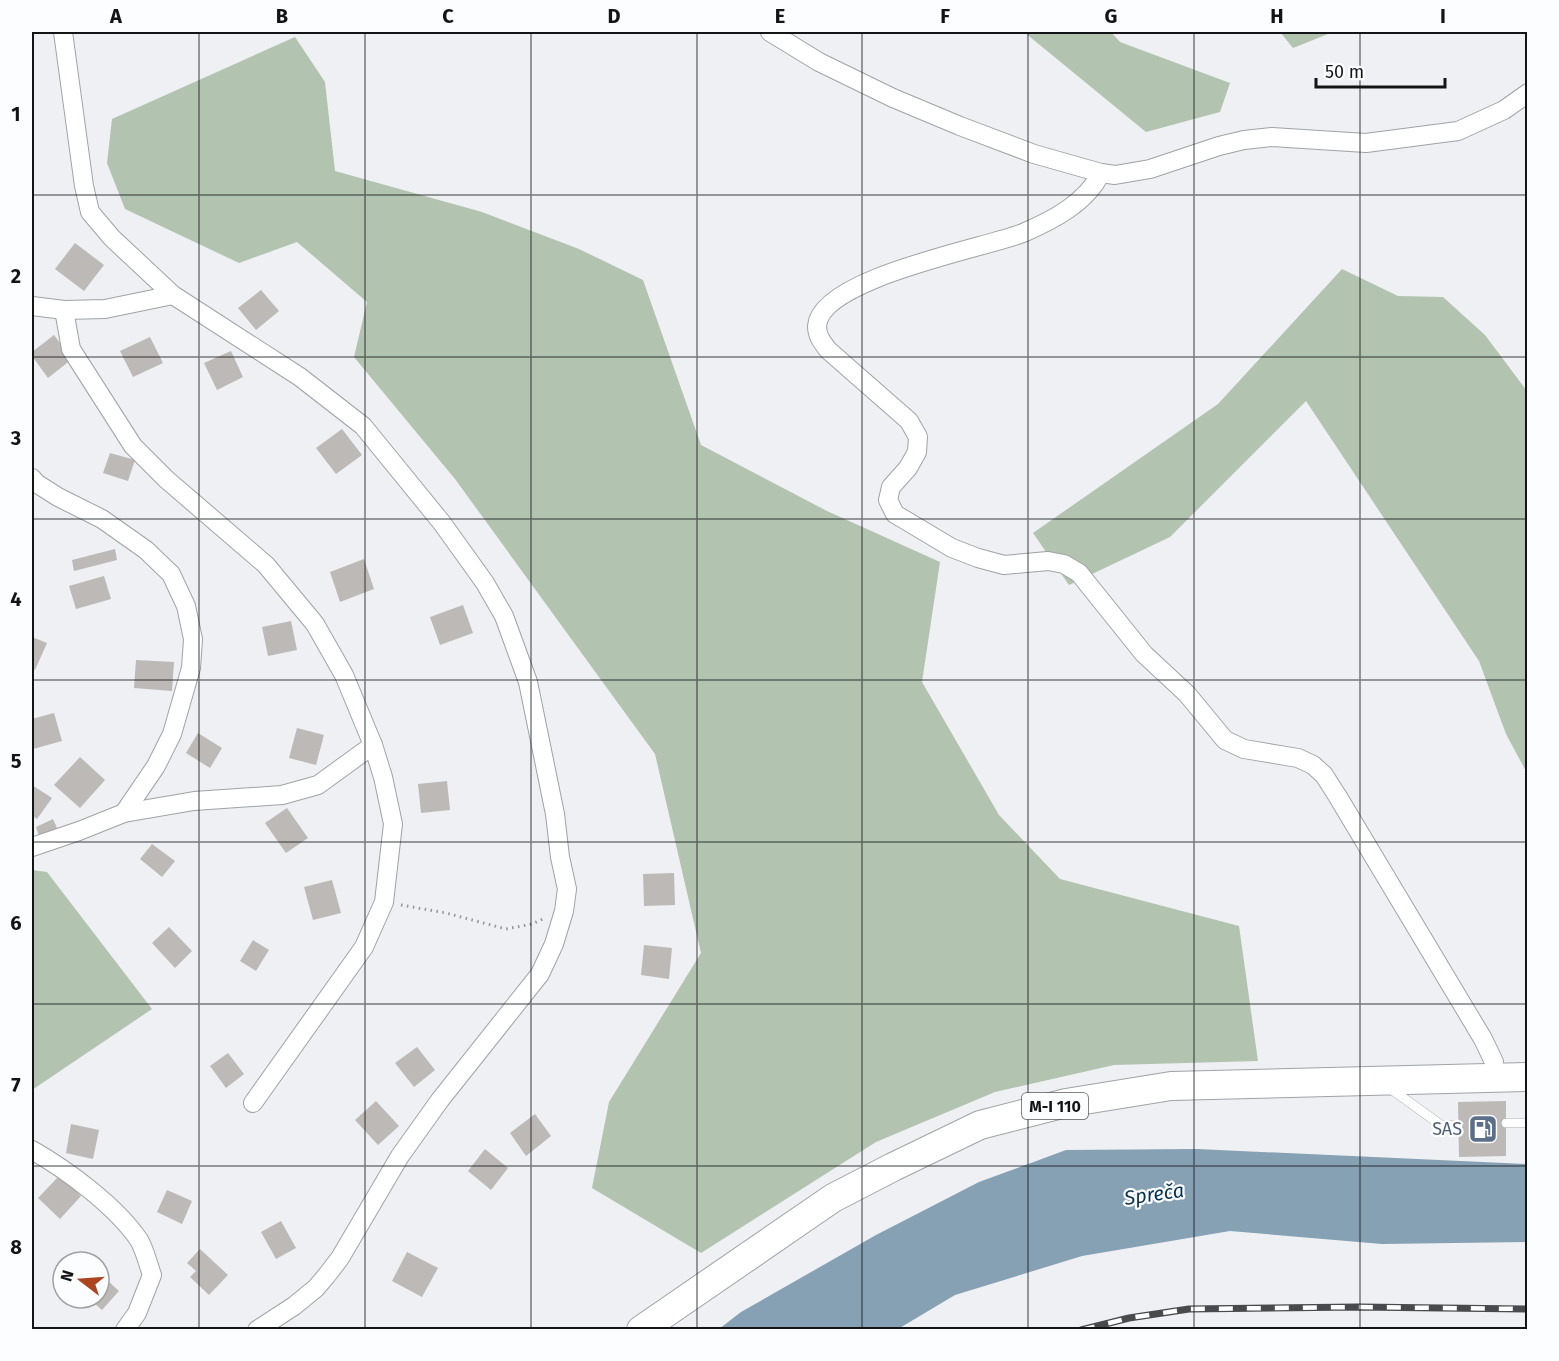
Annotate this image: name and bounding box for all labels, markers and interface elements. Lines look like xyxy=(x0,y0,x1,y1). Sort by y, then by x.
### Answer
text: A xyxy=(109,4,123,28)
text: B xyxy=(276,4,288,28)
text: C xyxy=(442,4,454,28)
text: D xyxy=(607,4,621,28)
text: E xyxy=(775,4,785,28)
text: F xyxy=(940,4,950,28)
text: G xyxy=(1105,4,1117,28)
text: H xyxy=(1270,4,1284,28)
text: I xyxy=(1440,4,1446,28)
scale bar xyxy=(1316,51,1445,89)
text: 50 m xyxy=(1325,61,1364,83)
text: 1 xyxy=(11,102,21,126)
text: 2 xyxy=(11,264,21,288)
text: 3 xyxy=(10,426,21,450)
text: 4 xyxy=(10,587,22,611)
text: 5 xyxy=(11,749,22,773)
text: 6 xyxy=(10,911,22,935)
text: 7 xyxy=(11,1073,21,1097)
road number: M-I 110 xyxy=(1022,1093,1088,1119)
fuel station icon: SAS xyxy=(1467,1113,1499,1145)
place label: SAS xyxy=(1432,1118,1462,1140)
water label: Spreča xyxy=(1122,1178,1185,1210)
text: 8 xyxy=(10,1235,22,1259)
north arrow xyxy=(51,1250,111,1310)
text: N xyxy=(56,1268,78,1284)

